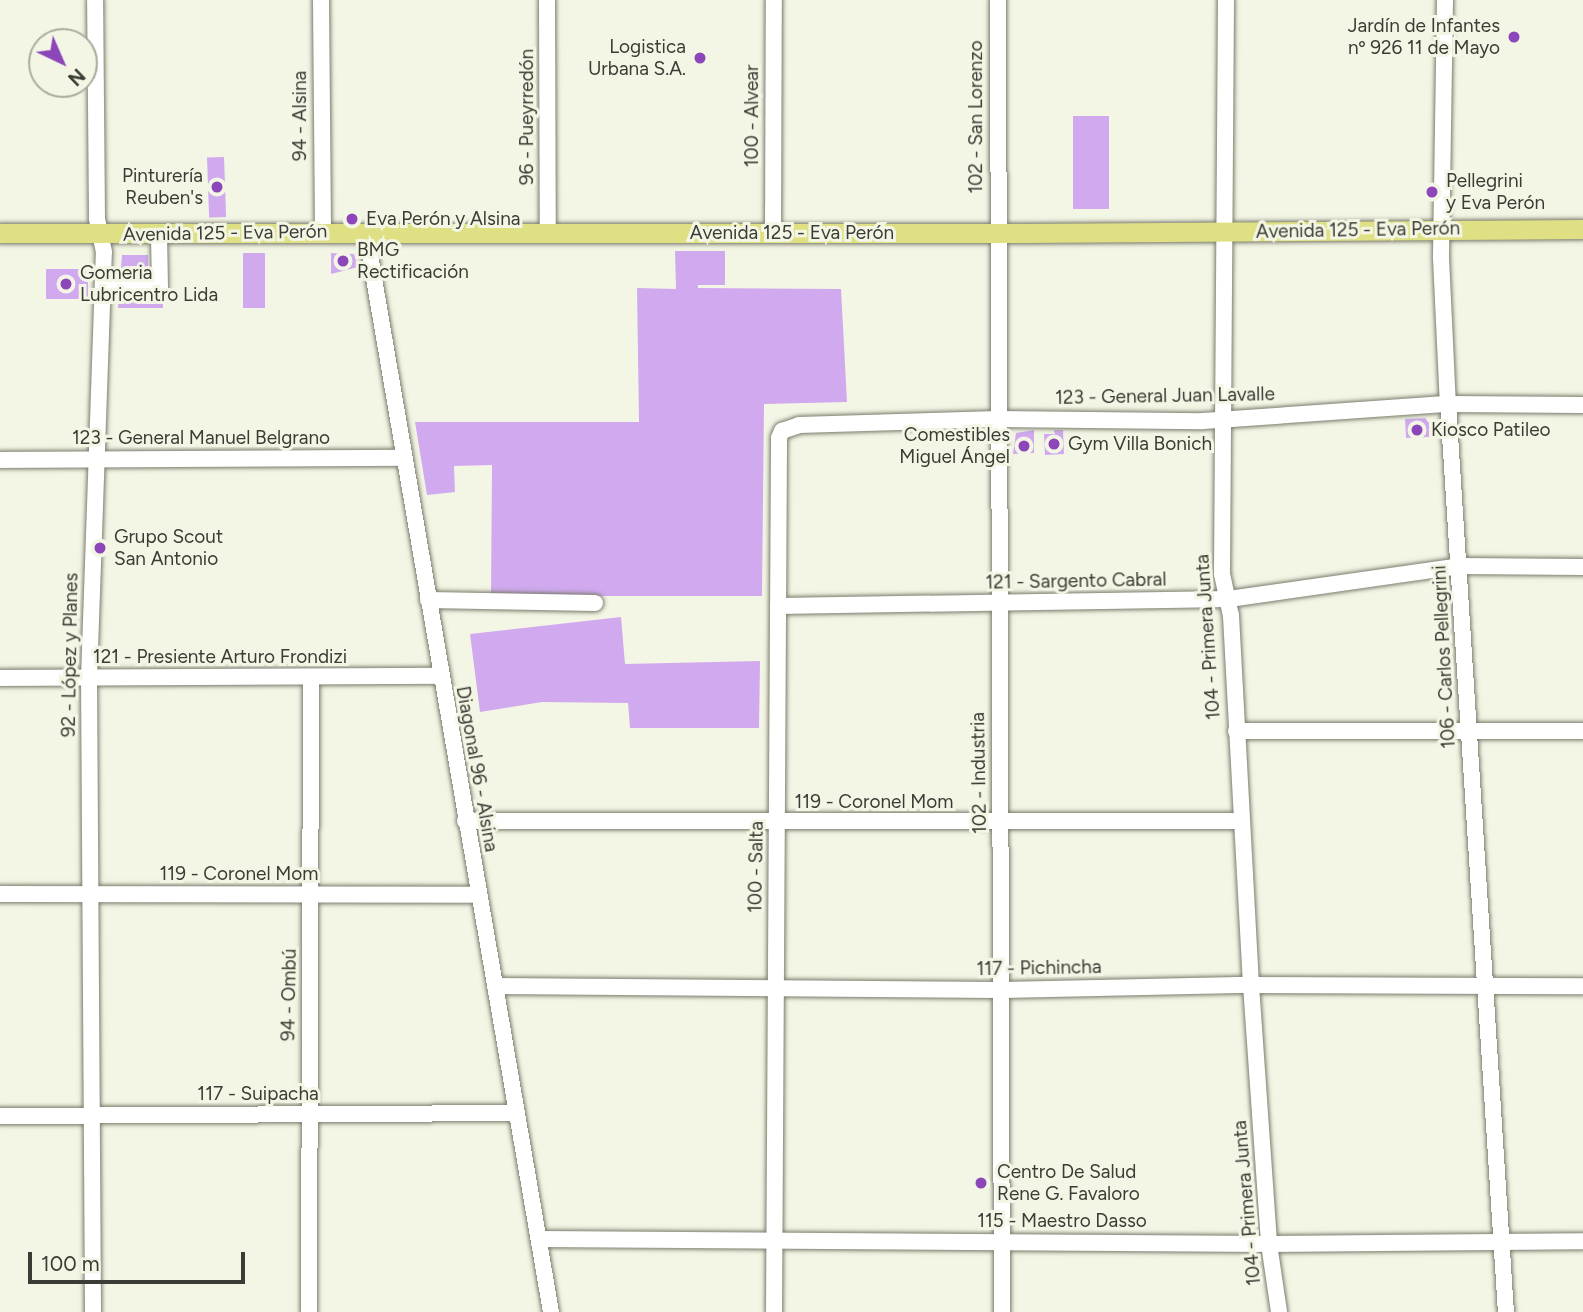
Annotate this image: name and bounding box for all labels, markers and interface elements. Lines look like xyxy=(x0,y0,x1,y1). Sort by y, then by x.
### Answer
place label: Jardín de Infantes nº 926 11 de Mayo xyxy=(1348,15,1500,59)
north arrow xyxy=(28,28,98,98)
marker: Jardín de Infantes nº 926 11 de Mayo xyxy=(1506,29,1522,45)
place label: Logistica Urbana S.A. xyxy=(588,36,686,80)
street label: 102 - San Lorenzo xyxy=(965,40,987,194)
street label: 96 - Pueyrredón xyxy=(516,49,538,185)
marker: Logistica Urbana S.A. xyxy=(692,50,708,66)
text: N xyxy=(63,64,90,90)
street label: 100 - Alvear xyxy=(741,65,763,167)
street label: 94 - Alsina xyxy=(289,71,311,161)
place label: Pinturería Reuben's xyxy=(122,165,203,209)
place label: Pellegrini y Eva Perón xyxy=(1446,170,1545,214)
marker: Pinturería Reuben's xyxy=(209,179,225,195)
marker: Pellegrini y Eva Perón xyxy=(1424,184,1440,200)
place label: Eva Perón y Alsina xyxy=(366,208,520,230)
marker: Eva Perón y Alsina xyxy=(344,211,360,227)
street label: Avenida 125 - Eva Perón xyxy=(1256,217,1460,243)
street label: Avenida 125 - Eva Perón xyxy=(123,220,327,246)
street label: Avenida 125 - Eva Perón xyxy=(690,222,894,244)
place label: BMG Rectificación xyxy=(357,239,469,283)
marker: BMG Rectificación xyxy=(335,253,351,269)
place label: Gomeria Lubricentro Lida xyxy=(80,262,218,306)
marker: Gomeria Lubricentro Lida xyxy=(58,276,74,292)
street label: 123 - General Juan Lavalle xyxy=(1055,383,1275,409)
place label: Kiosco Patileo xyxy=(1431,419,1551,441)
marker: Kiosco Patileo xyxy=(1409,422,1425,438)
place label: Comestibles Miguel Ángel xyxy=(899,424,1010,468)
street label: 123 - General Manuel Belgrano xyxy=(72,427,330,449)
place label: Gym Villa Bonich xyxy=(1068,433,1212,455)
marker: Gym Villa Bonich xyxy=(1046,436,1062,452)
marker: Comestibles Miguel Ángel xyxy=(1016,438,1032,454)
place label: Grupo Scout San Antonio xyxy=(114,526,223,570)
marker: Grupo Scout San Antonio xyxy=(92,540,108,556)
street label: 104 - Primera Junta xyxy=(1191,553,1225,721)
street label: 106 - Carlos Pellegrini xyxy=(1428,565,1460,749)
street label: 121 - Sargento Cabral xyxy=(985,568,1167,594)
street label: 92 - López y Planes xyxy=(57,573,83,737)
street label: 121 - Presiente Arturo Frondizi xyxy=(93,646,347,668)
street label: Diagonal 96 - Alsina xyxy=(451,684,503,854)
street label: 102 - Industria xyxy=(967,712,991,834)
street label: 119 - Coronel Mom xyxy=(794,791,954,813)
street label: 100 - Salta xyxy=(744,821,768,913)
street label: 119 - Coronel Mom xyxy=(159,863,319,885)
street label: 94 - Ombú xyxy=(277,949,301,1041)
street label: 117 - Pichincha xyxy=(976,956,1102,980)
street label: 117 - Suipacha xyxy=(197,1083,319,1105)
street label: 104 - Primera Junta xyxy=(1228,1119,1266,1287)
place label: Centro De Salud Rene G. Favaloro xyxy=(997,1161,1140,1205)
marker: Centro De Salud Rene G. Favaloro xyxy=(971,1173,991,1193)
street label: 115 - Maestro Dasso xyxy=(977,1210,1147,1232)
scale bar xyxy=(32,1238,248,1282)
text: 100 m xyxy=(41,1251,100,1276)

